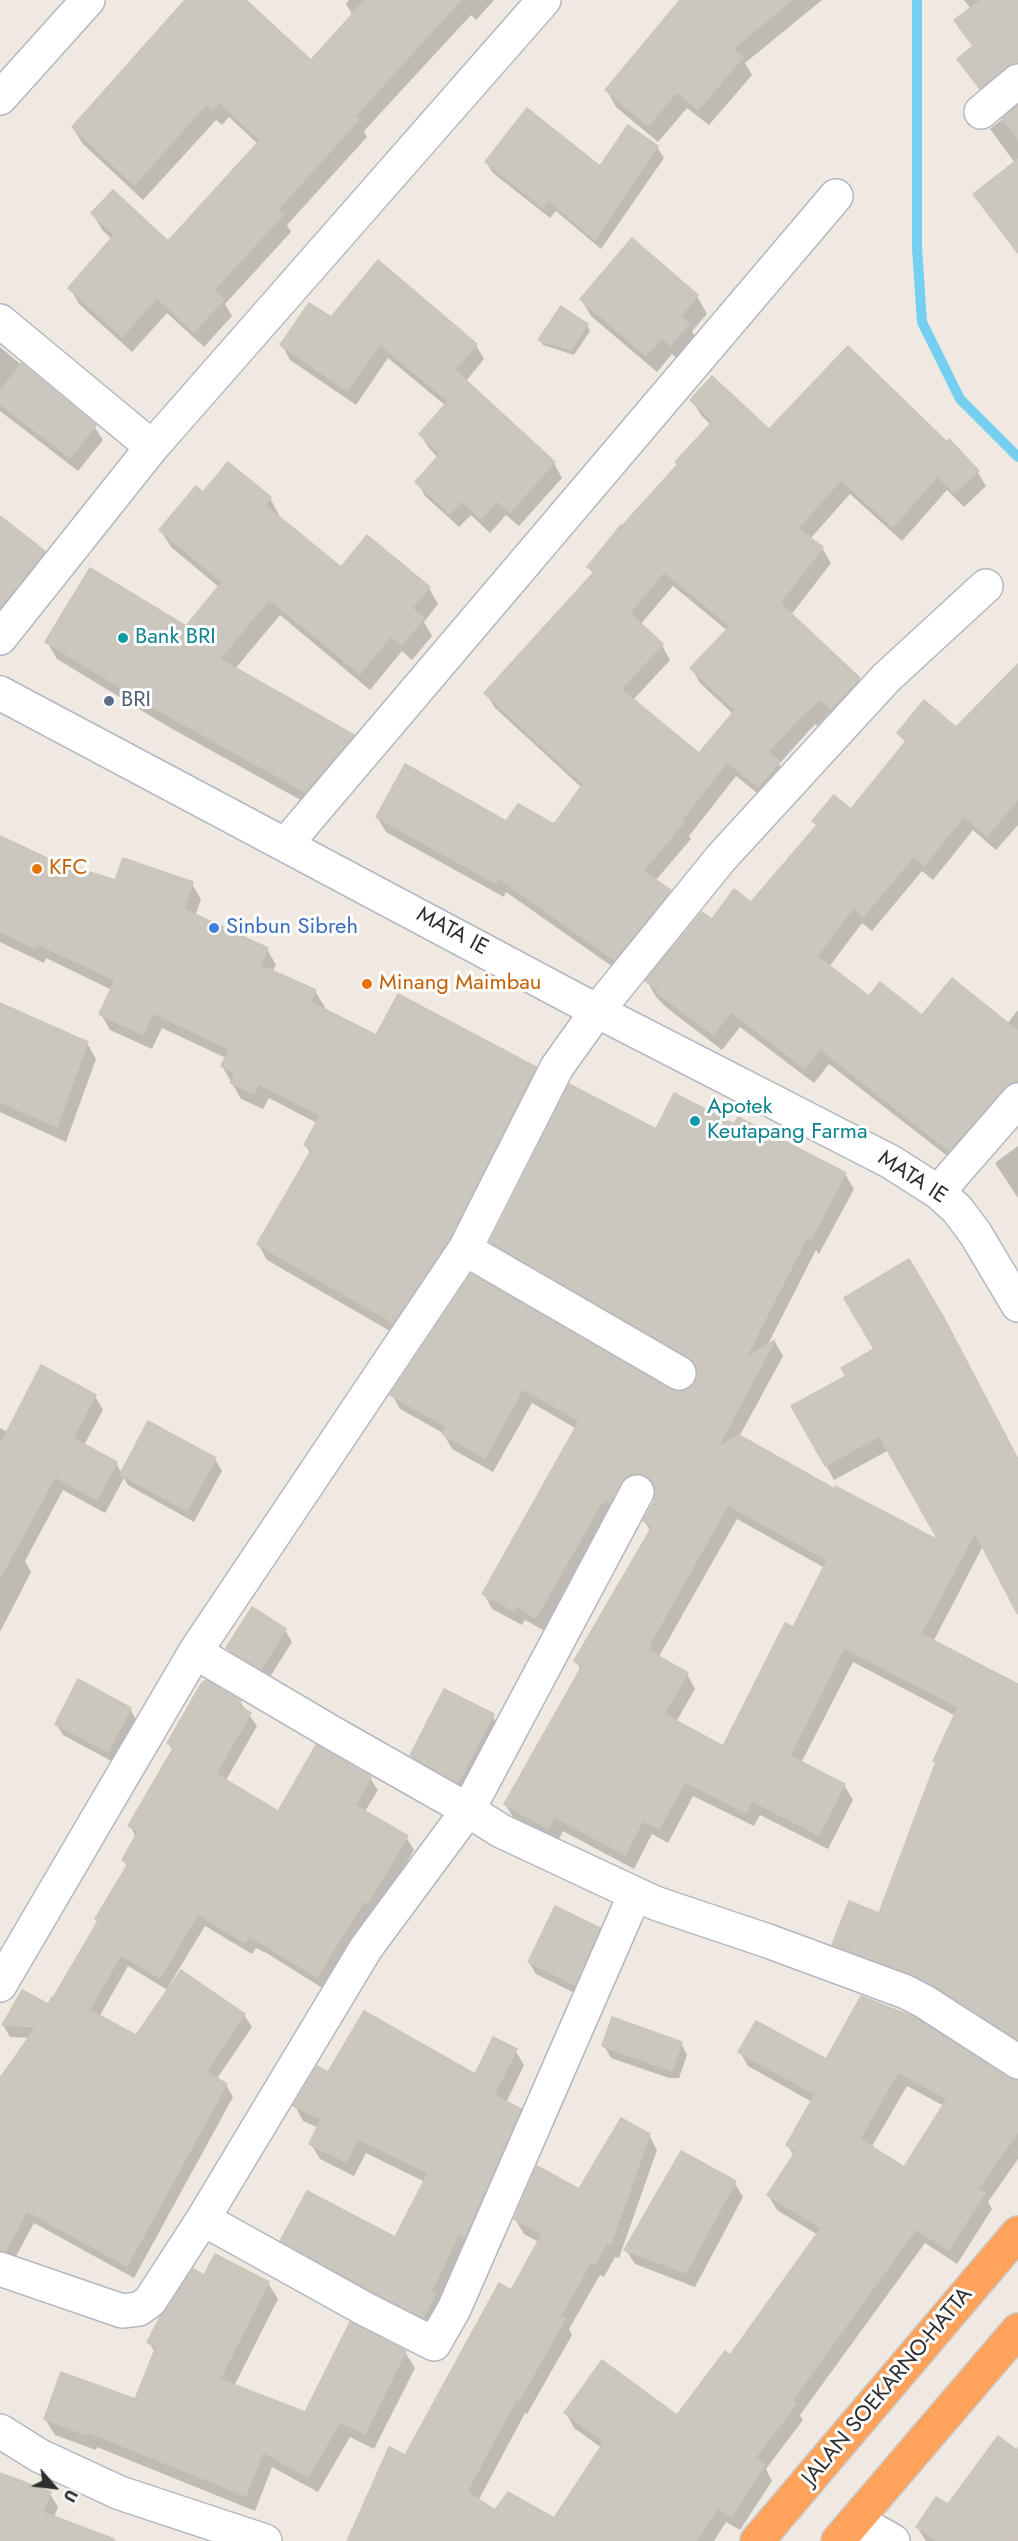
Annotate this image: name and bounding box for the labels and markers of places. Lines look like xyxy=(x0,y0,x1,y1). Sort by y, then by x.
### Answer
place label: Bank BRI xyxy=(135,625,216,651)
marker: Bank BRI xyxy=(116,631,130,645)
place label: BRI xyxy=(121,688,151,714)
marker: BRI xyxy=(102,694,116,708)
place label: KFC xyxy=(49,856,87,882)
marker: KFC xyxy=(30,862,44,876)
place label: Sinbun Sibreh xyxy=(226,915,358,941)
marker: Sinbun Sibreh xyxy=(207,921,221,935)
place label: Minang Maimbau xyxy=(379,971,541,997)
marker: Minang Maimbau xyxy=(360,977,374,991)
place label: Apotek Keutapang Farma xyxy=(707,1095,868,1146)
marker: Apotek Keutapang Farma xyxy=(688,1114,702,1128)

